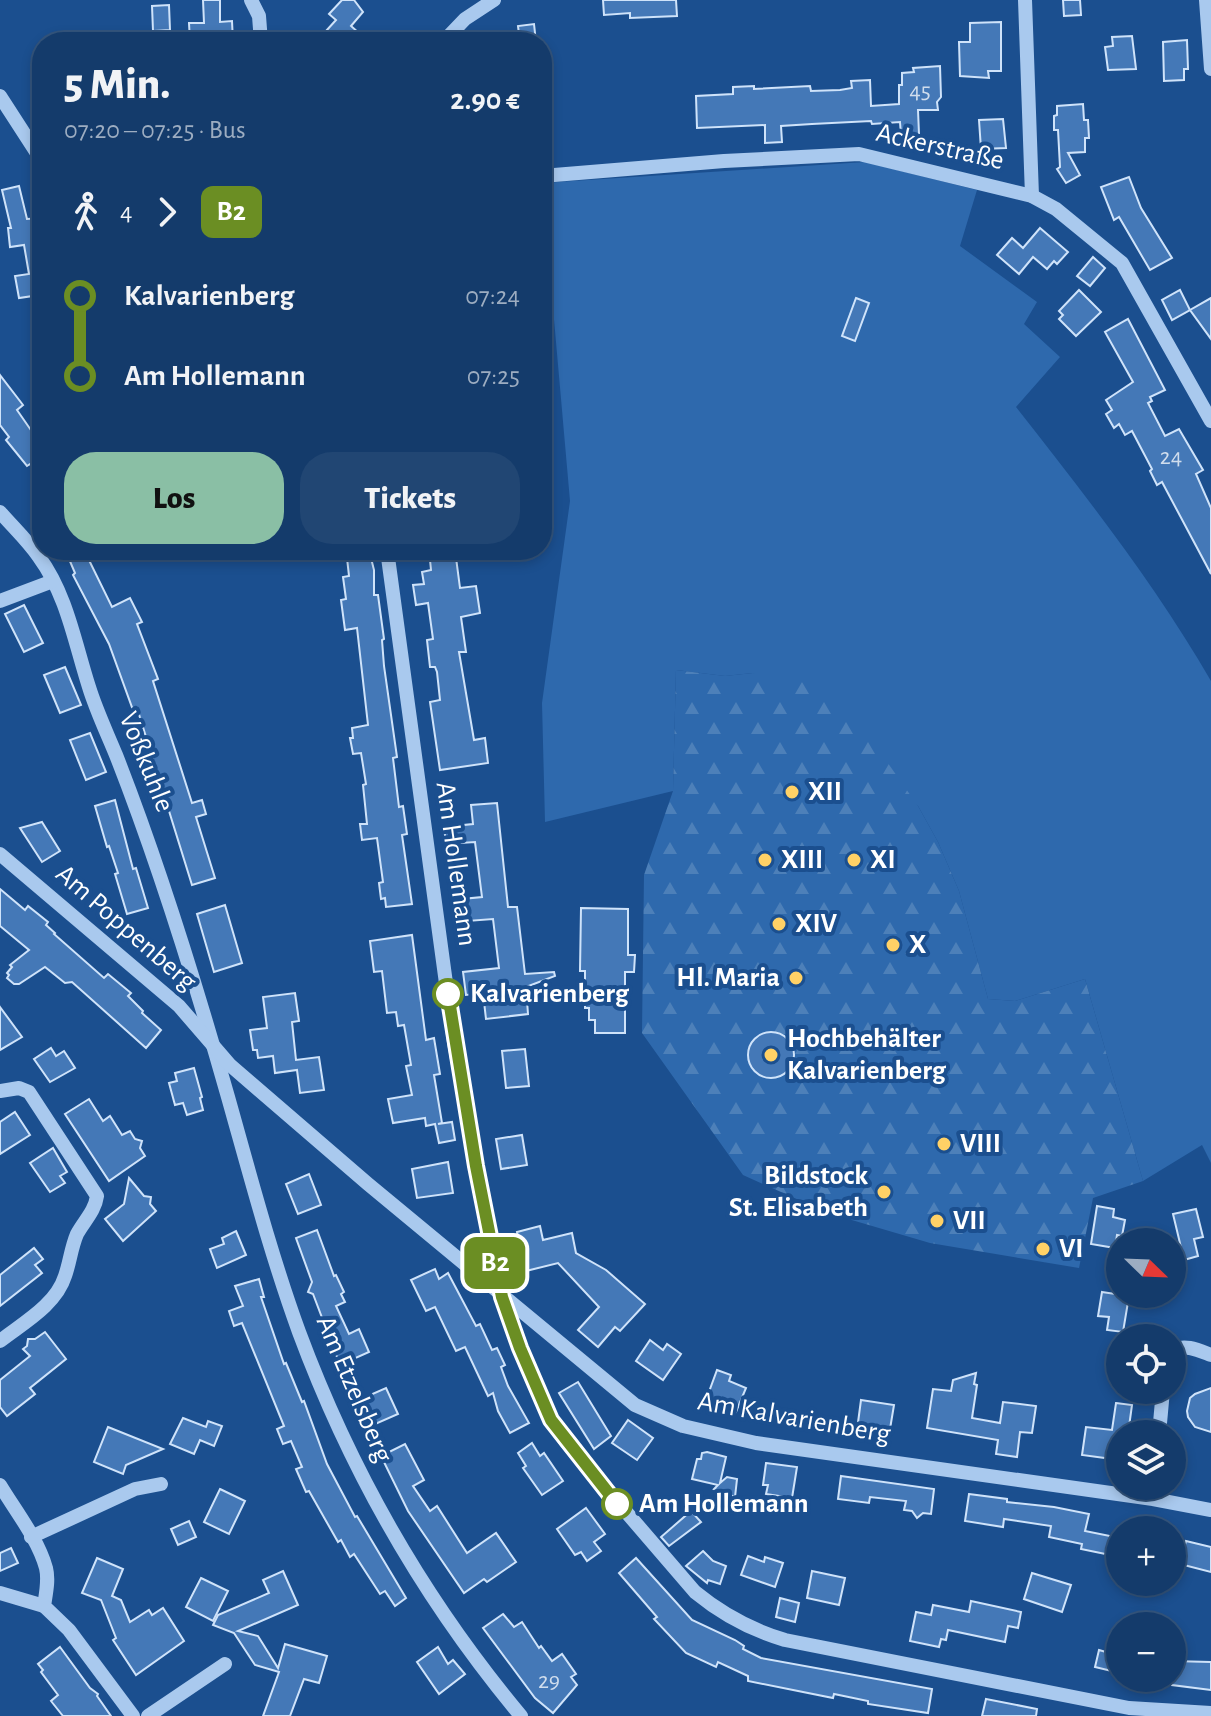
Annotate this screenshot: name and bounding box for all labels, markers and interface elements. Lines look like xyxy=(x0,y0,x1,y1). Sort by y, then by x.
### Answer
text: 5 Min. xyxy=(64,63,170,107)
house number: 45 xyxy=(909,79,931,103)
text: 2.90 € xyxy=(450,85,520,115)
text: 07:20 – 07:25 · Bus xyxy=(64,117,246,143)
street label: Ackerstraße xyxy=(873,119,1007,175)
icon: walk xyxy=(64,190,108,234)
icon: forward xyxy=(145,190,189,234)
text: B2 xyxy=(217,198,246,226)
text: 4 xyxy=(120,199,133,225)
text: Kalvarienberg xyxy=(124,281,294,311)
text: 07:24 xyxy=(465,283,520,309)
text: Am Hollemann xyxy=(124,361,306,391)
text: 07:25 xyxy=(467,363,520,389)
house number: 24 xyxy=(1160,445,1182,469)
button: Los xyxy=(64,452,284,544)
button: Tickets xyxy=(300,452,520,544)
street label: Voßkuhle xyxy=(113,708,179,816)
place label: XII xyxy=(808,778,842,806)
street label: Am Hollemann xyxy=(431,780,481,948)
marker: XII xyxy=(783,783,801,801)
place label: XIII xyxy=(781,846,823,874)
place label: XI xyxy=(870,846,896,874)
marker: XIII xyxy=(756,851,774,869)
marker: XI xyxy=(845,851,863,869)
street label: Am Poppenberg xyxy=(50,860,202,997)
place label: XIV xyxy=(795,910,837,938)
marker: XIV xyxy=(770,915,788,933)
place label: X xyxy=(909,931,926,959)
marker: X xyxy=(884,936,902,954)
place label: Hl. Maria xyxy=(676,964,780,992)
marker: Hl. Maria xyxy=(787,969,805,987)
marker: Kalvarienberg xyxy=(433,979,463,1009)
place label: Kalvarienberg xyxy=(470,980,630,1008)
place label: Hochbehälter Kalvarienberg xyxy=(787,1025,947,1085)
marker: Hochbehälter Kalvarienberg xyxy=(762,1046,780,1064)
place label: VIII xyxy=(960,1130,1001,1158)
marker: VIII xyxy=(935,1135,953,1153)
place label: Bildstock St. Elisabeth xyxy=(729,1162,868,1222)
marker: Bildstock St. Elisabeth xyxy=(875,1183,893,1201)
place label: VII xyxy=(953,1207,986,1235)
marker: VII xyxy=(928,1212,946,1230)
north arrow xyxy=(1106,1228,1186,1308)
map controls xyxy=(1106,1228,1186,1692)
place label: VI xyxy=(1059,1235,1084,1263)
line badge: B2 xyxy=(459,1237,531,1289)
marker: VI xyxy=(1034,1240,1052,1258)
text: B2 xyxy=(480,1249,510,1277)
street label: Am Etzelsberg xyxy=(311,1312,398,1467)
button: locate xyxy=(1106,1324,1186,1404)
street label: Am Kalvarienberg xyxy=(696,1387,893,1449)
button: layers xyxy=(1106,1420,1186,1500)
marker: Am Hollemann xyxy=(602,1489,632,1519)
place label: Am Hollemann xyxy=(639,1490,809,1518)
button: + xyxy=(1106,1516,1186,1596)
button: − xyxy=(1106,1612,1186,1692)
house number: 29 xyxy=(538,1669,560,1693)

